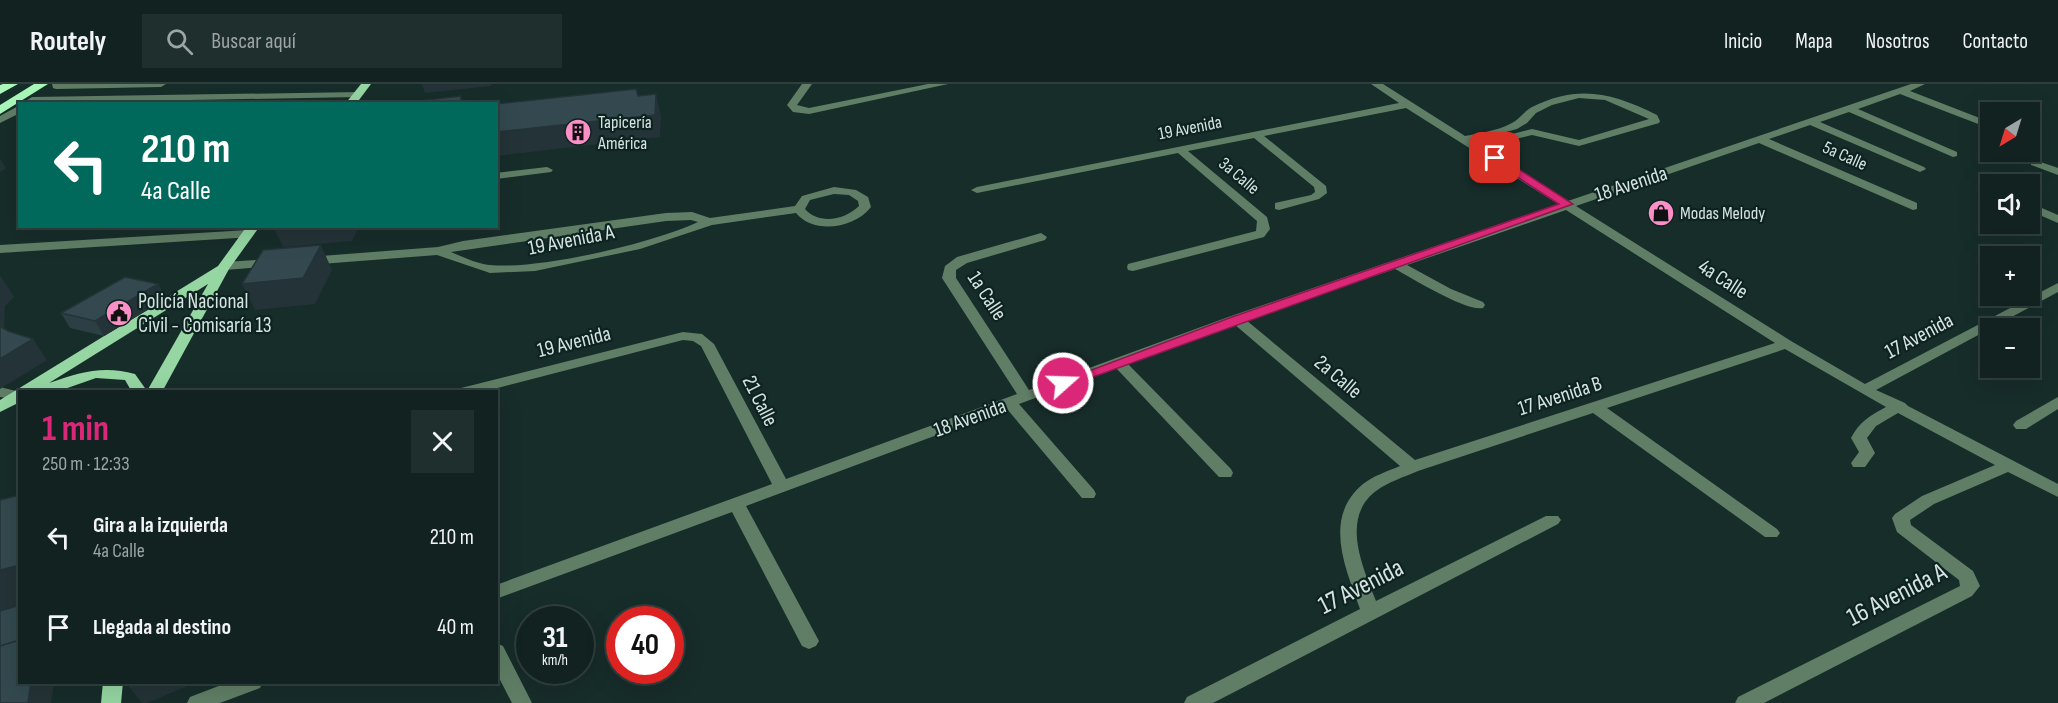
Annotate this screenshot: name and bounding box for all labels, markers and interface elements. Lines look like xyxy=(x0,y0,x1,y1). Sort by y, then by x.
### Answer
search box xyxy=(142,14,562,68)
text: Routely xyxy=(30,25,106,58)
icon: search xyxy=(163,25,196,58)
text: Buscar aquí xyxy=(211,28,296,55)
text: Inicio xyxy=(1724,29,1762,54)
text: Mapa xyxy=(1795,29,1833,54)
text: Nosotros xyxy=(1866,29,1930,54)
text: Contacto xyxy=(1963,29,2028,54)
north arrow xyxy=(1980,102,2040,162)
map controls xyxy=(1980,102,2040,378)
place label: Tapicería América xyxy=(597,112,652,154)
street label: 19 Avenida xyxy=(1157,112,1224,144)
building icon: Tapicería América xyxy=(563,117,593,147)
text: 210 m xyxy=(141,124,230,175)
icon: left xyxy=(42,126,120,204)
pin xyxy=(1469,132,1520,183)
street label: 5a Calle xyxy=(1820,137,1870,175)
icon: arrive xyxy=(1478,141,1511,174)
street label: 3a Calle xyxy=(1214,153,1264,199)
street label: 18 Avenida xyxy=(1592,161,1670,207)
button: sound xyxy=(1980,174,2040,234)
text: 4a Calle xyxy=(141,175,211,207)
shop icon: Modas Melody xyxy=(1646,198,1676,228)
place label: Modas Melody xyxy=(1680,203,1765,224)
street label: 19 Avenida A xyxy=(526,219,617,261)
button: + xyxy=(1980,246,2040,306)
street label: 4a Calle xyxy=(1693,254,1753,304)
street label: 1a Calle xyxy=(962,267,1012,325)
place label: Policía Nacional Civil - Comisaría 13 xyxy=(138,289,272,338)
public building icon: Policía Nacional Civil - Comisaría 13 xyxy=(104,298,134,328)
street label: 17 Avenida xyxy=(1880,308,1958,364)
button: − xyxy=(1980,318,2040,378)
street label: 19 Avenida xyxy=(535,321,613,363)
street label: 2a Calle xyxy=(1309,350,1367,404)
position arrow xyxy=(1031,351,1095,415)
street label: 21 Calle xyxy=(737,371,783,431)
street label: 17 Avenida B xyxy=(1515,371,1605,421)
street label: 18 Avenida xyxy=(931,393,1009,443)
text: 1 min xyxy=(42,408,109,451)
button: close xyxy=(411,410,474,473)
text: 250 m · 12:33 xyxy=(42,452,130,476)
text: Gira a la izquierda xyxy=(93,512,228,539)
icon: left xyxy=(42,521,75,554)
text: 210 m xyxy=(430,524,474,551)
text: 4a Calle xyxy=(93,539,145,563)
street label: 17 Avenida xyxy=(1313,552,1409,622)
street label: 16 Avenida A xyxy=(1842,556,1953,633)
speed limit sign: 40 xyxy=(606,606,684,684)
icon: arrive xyxy=(42,611,75,644)
text: Llegada al destino xyxy=(93,614,231,641)
text: 40 m xyxy=(437,614,474,641)
text: 31 xyxy=(542,620,568,656)
text: km/h xyxy=(542,651,568,670)

